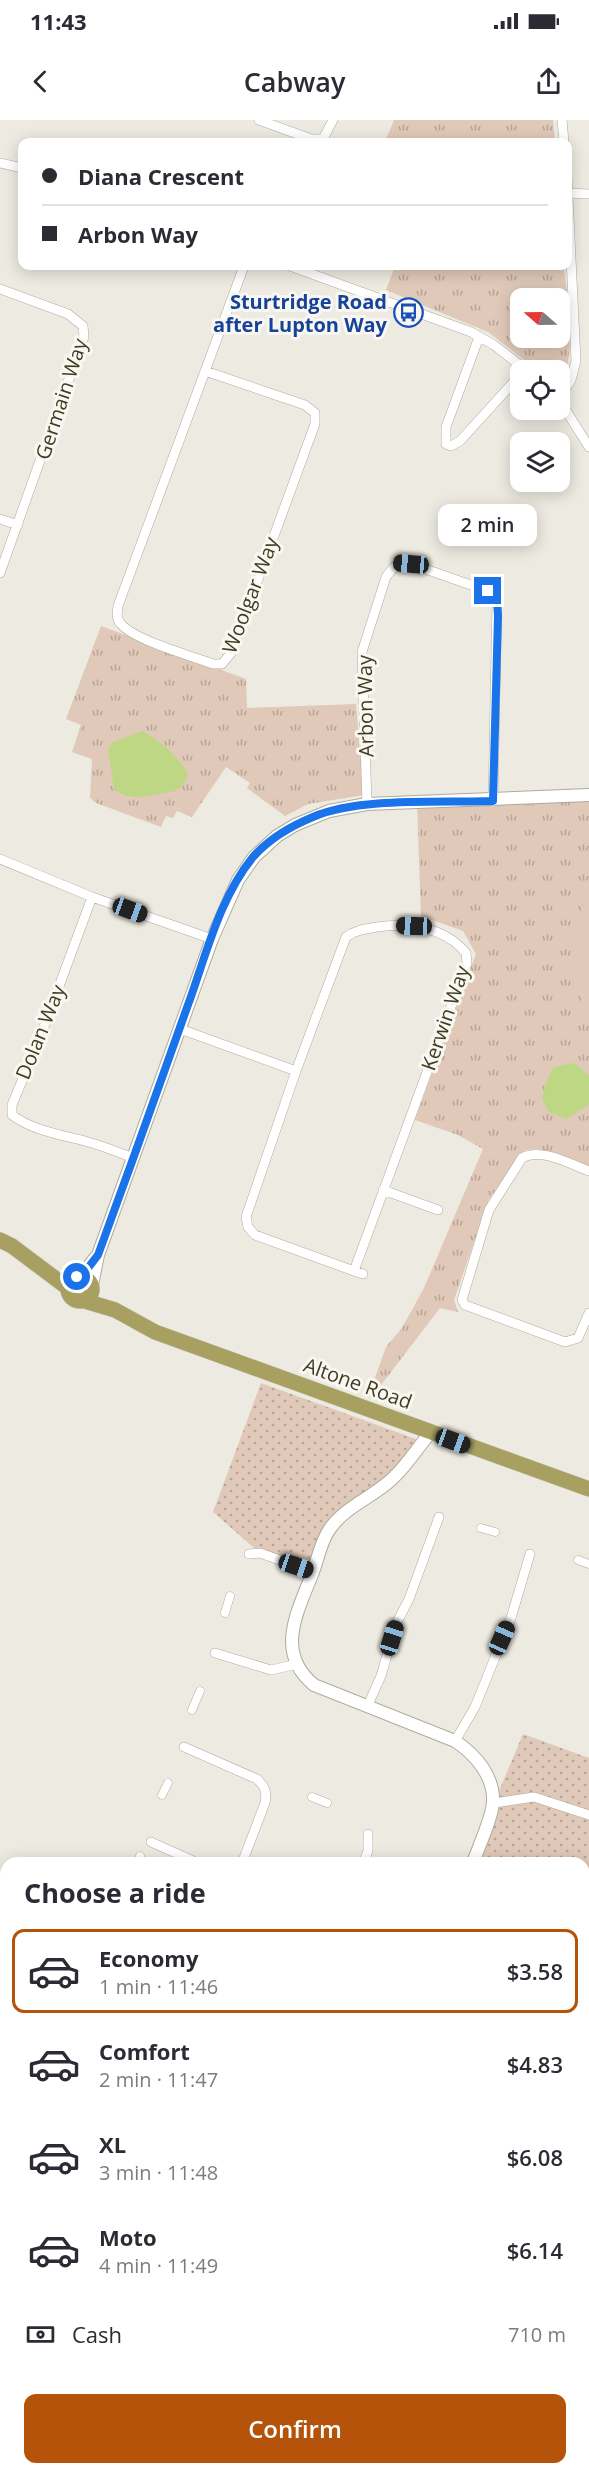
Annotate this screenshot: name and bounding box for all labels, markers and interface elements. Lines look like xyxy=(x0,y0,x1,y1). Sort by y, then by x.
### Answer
text: 11:43 xyxy=(30,6,87,36)
text: Cabway xyxy=(244,63,345,100)
icon: back xyxy=(24,65,57,98)
icon: share xyxy=(532,65,565,98)
text: Diana Crescent xyxy=(78,161,244,191)
text: Arbon Way xyxy=(78,219,198,249)
place label: Sturtridge Road after Lupton Way xyxy=(213,288,388,338)
north arrow xyxy=(510,288,570,348)
map controls xyxy=(510,288,570,492)
bus stop icon: Sturtridge Road after Lupton Way xyxy=(392,297,424,329)
street label: Germain Way xyxy=(29,334,94,463)
button: locate xyxy=(510,360,570,420)
button: layers xyxy=(510,432,570,492)
callout: 2 min xyxy=(438,504,538,546)
text: 2 min xyxy=(461,511,515,538)
street label: Woolgar Way xyxy=(215,532,285,657)
car xyxy=(392,553,430,575)
route end xyxy=(474,577,501,604)
street label: Arbon Way xyxy=(351,654,379,757)
car xyxy=(110,895,150,925)
car xyxy=(396,916,432,936)
street label: Kerwin Way xyxy=(414,961,476,1074)
street label: Dolan Way xyxy=(9,980,72,1083)
route start xyxy=(63,1263,90,1290)
street label: Altone Road xyxy=(300,1351,416,1415)
car xyxy=(433,1426,473,1456)
car xyxy=(276,1552,316,1580)
car xyxy=(378,1618,406,1658)
car xyxy=(486,1618,518,1658)
text: Choose a ride xyxy=(24,1874,206,1911)
text: Economy xyxy=(99,1943,198,1973)
icon: car xyxy=(27,1944,81,1998)
text: $3.58 xyxy=(507,1956,563,1986)
text: 1 min · 11:46 xyxy=(99,1973,218,2000)
text: Comfort xyxy=(99,2036,190,2066)
icon: car xyxy=(27,2037,81,2091)
text: $4.83 xyxy=(507,2049,563,2079)
text: 2 min · 11:47 xyxy=(99,2066,218,2093)
text: XL xyxy=(99,2129,126,2159)
icon: car xyxy=(27,2130,81,2184)
text: $6.08 xyxy=(507,2142,563,2172)
text: 3 min · 11:48 xyxy=(99,2159,218,2186)
text: Moto xyxy=(99,2222,157,2252)
icon: car xyxy=(27,2223,81,2277)
text: $6.14 xyxy=(507,2235,563,2265)
text: 4 min · 11:49 xyxy=(99,2252,218,2279)
icon: cash xyxy=(24,2318,57,2351)
text: Cash xyxy=(72,2319,122,2349)
text: 710 m xyxy=(508,2321,566,2348)
button: Confirm xyxy=(24,2394,566,2463)

